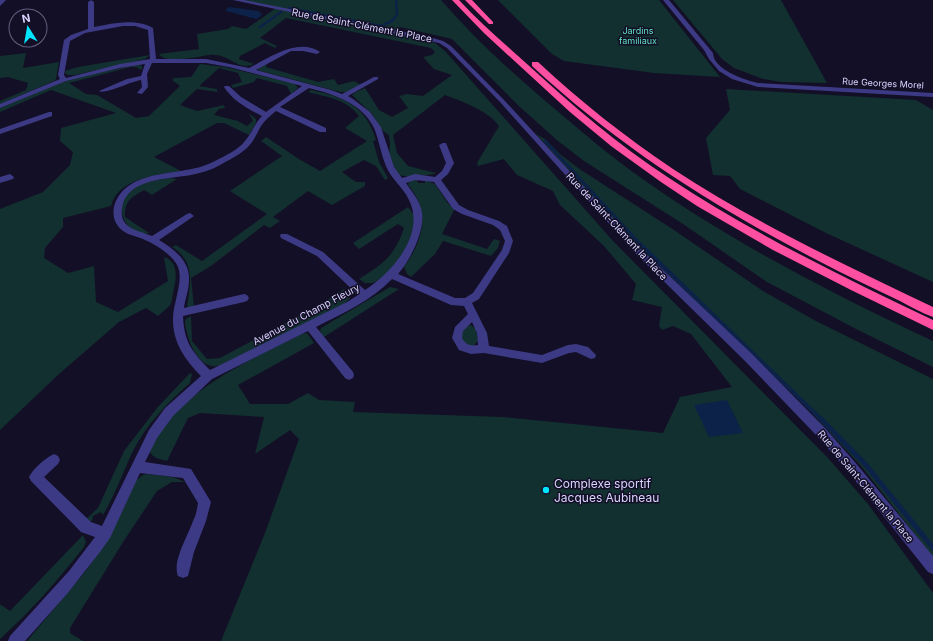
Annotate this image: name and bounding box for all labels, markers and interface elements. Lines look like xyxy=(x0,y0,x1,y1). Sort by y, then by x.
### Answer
street label: Rue de Saint-Clément la Place xyxy=(291,5,433,45)
north arrow xyxy=(8,8,48,48)
text: N xyxy=(21,11,32,26)
park label: Jardins familiaux xyxy=(619,25,657,46)
street label: Rue Georges Morel xyxy=(842,75,924,91)
street label: Rue de Saint-Clément la Place xyxy=(564,170,670,282)
street label: Avenue du Champ Fleury xyxy=(251,281,362,347)
street label: Rue de Saint-Clément la Place xyxy=(816,427,917,545)
place label: Complexe sportif Jacques Aubineau xyxy=(554,476,659,505)
marker: Complexe sportif Jacques Aubineau xyxy=(541,485,551,495)

